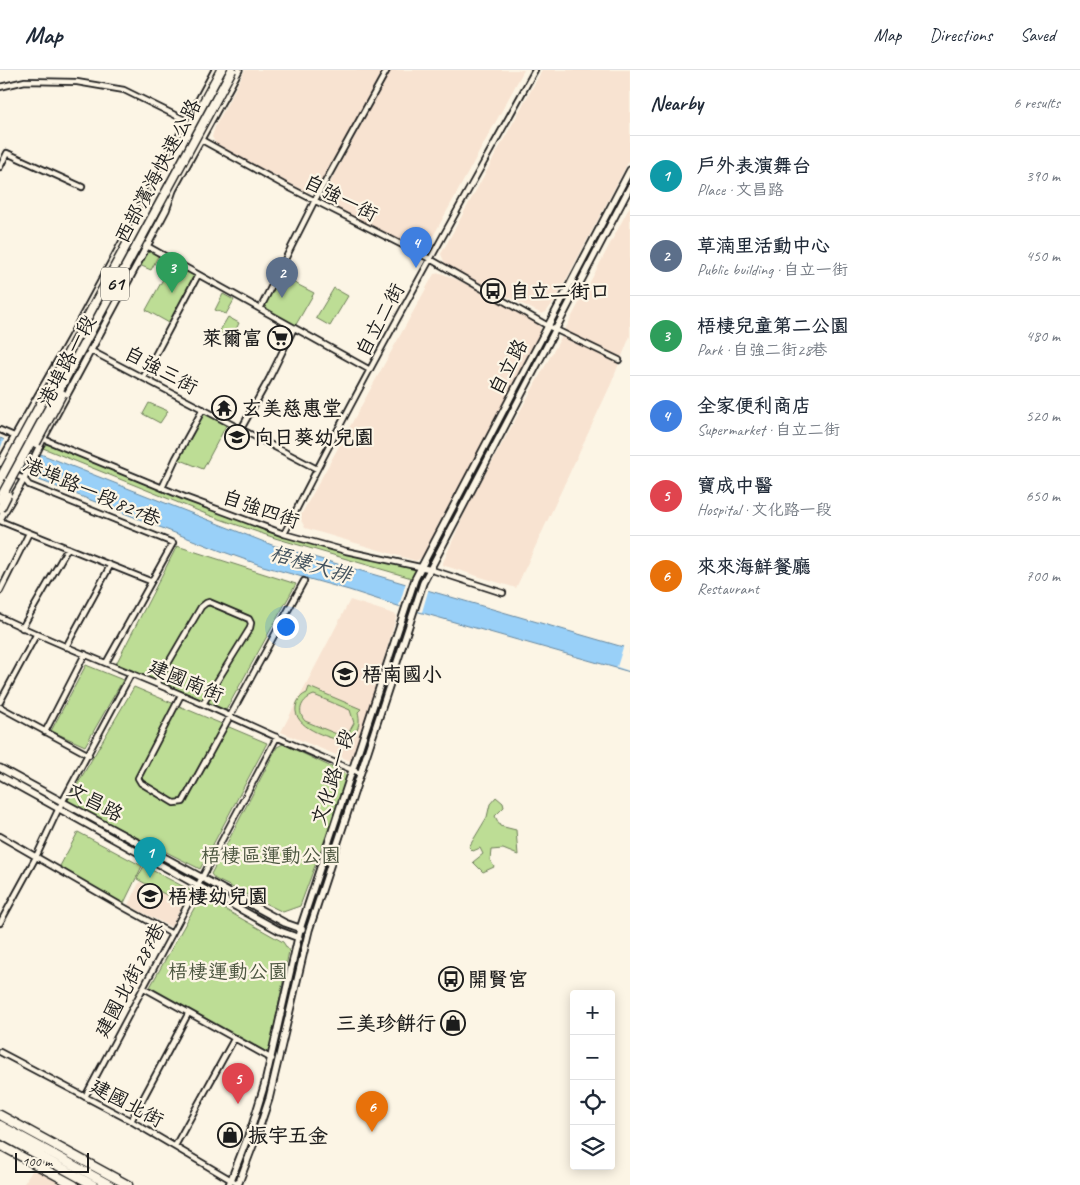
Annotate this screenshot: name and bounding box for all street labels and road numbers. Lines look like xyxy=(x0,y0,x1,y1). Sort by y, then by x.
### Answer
street label: 西部濱海快速公路 xyxy=(109,94,207,248)
street label: 自強一街 xyxy=(300,169,382,227)
road number: 61 xyxy=(101,268,129,300)
street label: 自立二街 xyxy=(350,279,410,361)
street label: 港埠路一段 xyxy=(32,311,102,411)
street label: 自立路 xyxy=(483,334,534,399)
street label: 自強三街 xyxy=(120,340,202,400)
street label: 港埠路一段821巷 xyxy=(19,452,165,533)
street label: 自強四街 xyxy=(219,484,303,534)
street label: 建國南街 xyxy=(144,654,228,708)
street label: 文化路一段 xyxy=(306,726,360,828)
street label: 文昌路 xyxy=(63,777,128,828)
street label: 建國北街287巷 xyxy=(89,917,171,1042)
street label: 建國北街 xyxy=(86,1073,168,1133)

